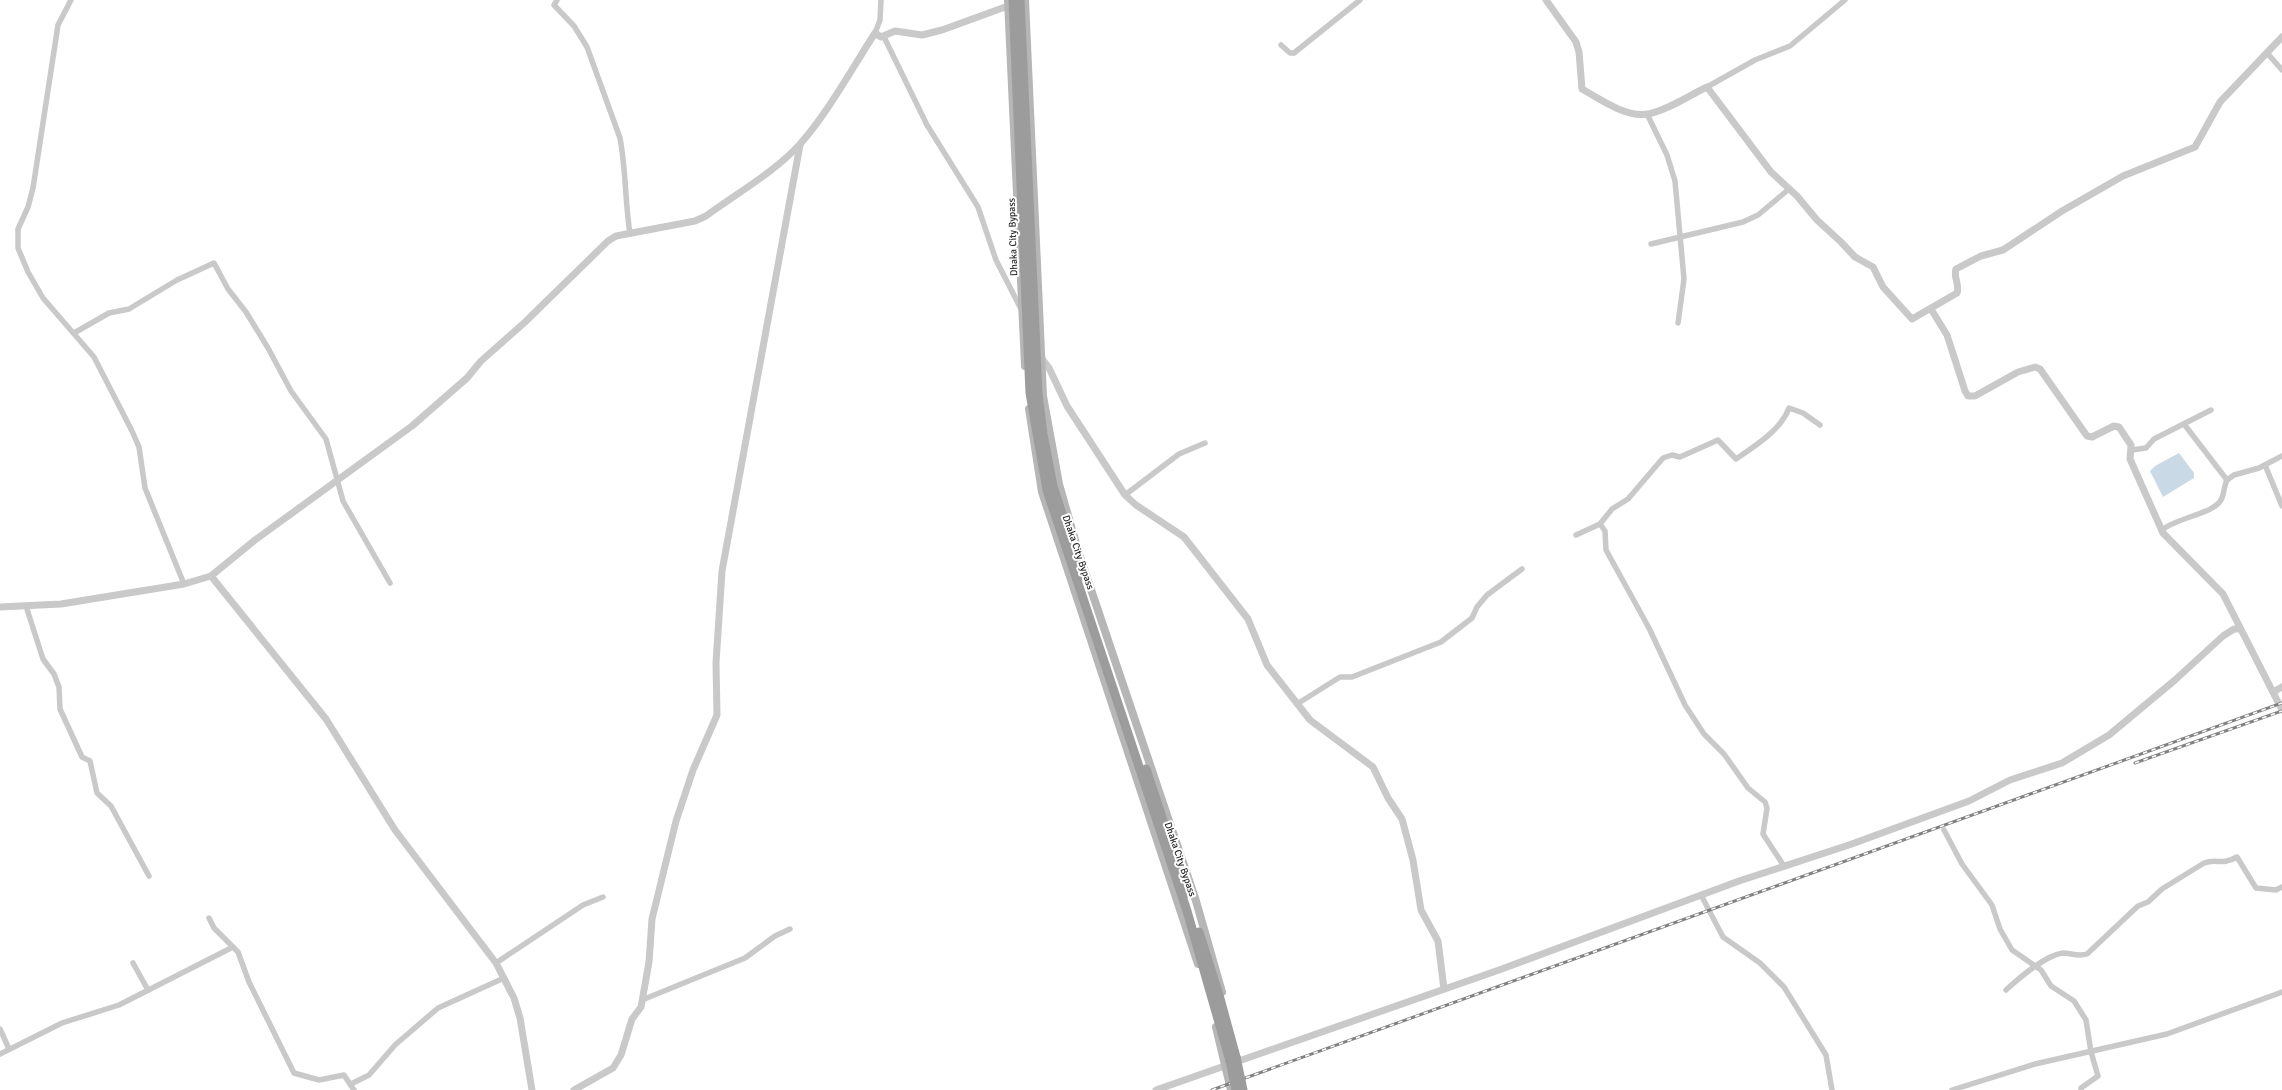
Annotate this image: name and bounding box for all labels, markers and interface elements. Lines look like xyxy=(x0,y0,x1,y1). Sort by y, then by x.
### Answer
street label: Dhaka City Bypass xyxy=(1006,197,1020,276)
street label: Dhaka City Bypass xyxy=(1060,513,1097,592)
street label: Dhaka City Bypass xyxy=(1162,820,1199,899)

